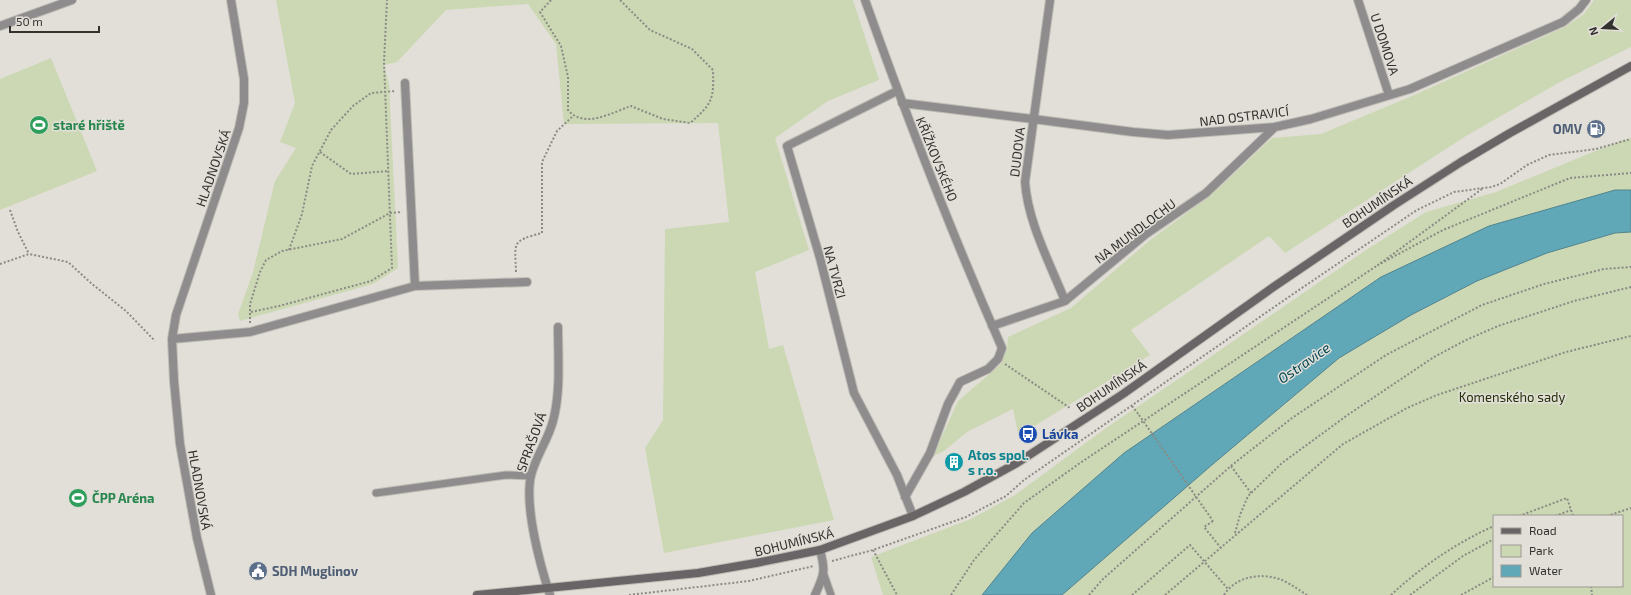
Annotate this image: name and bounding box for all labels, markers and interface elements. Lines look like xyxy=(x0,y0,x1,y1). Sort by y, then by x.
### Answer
scale bar xyxy=(10,8,99,34)
north arrow xyxy=(1583,8,1623,48)
street label: U DOMOVA xyxy=(1367,11,1403,77)
text: 50 m xyxy=(16,14,43,28)
text: N xyxy=(1586,25,1600,37)
street label: NAD OSTRAVICÍ xyxy=(1198,102,1290,129)
sports icon: staré hřiště xyxy=(28,114,50,136)
street label: KŘÍŽKOVSKÉHO xyxy=(913,114,962,204)
place label: staré hřiště xyxy=(53,117,125,133)
fuel station icon: OMV xyxy=(1585,118,1607,140)
place label: OMV xyxy=(1553,121,1583,137)
street label: DUDOVA xyxy=(1006,126,1028,178)
street label: HLADNOVSKÁ xyxy=(191,127,234,209)
street label: BOHUMÍNSKÁ xyxy=(1338,172,1415,231)
street label: NA MUNDLOCHU xyxy=(1091,195,1179,267)
street label: NA TVRZI xyxy=(820,244,850,300)
water label: Ostravice xyxy=(1274,338,1334,387)
street label: BOHUMÍNSKÁ xyxy=(1072,356,1149,415)
park label: Komenského sady xyxy=(1459,389,1565,405)
street label: SPRAŠOVÁ xyxy=(512,410,549,474)
bus stop icon: Lávka xyxy=(1017,423,1039,445)
place label: Lávka xyxy=(1042,426,1078,442)
place label: Atos spol. s r.o. xyxy=(968,447,1029,478)
street label: HLADNOVSKÁ xyxy=(185,449,216,531)
building icon: Atos spol. s r.o. xyxy=(943,451,965,473)
sports icon: ČPP Aréna xyxy=(67,487,89,509)
place label: ČPP Aréna xyxy=(92,489,154,506)
legend xyxy=(1493,515,1623,587)
street label: BOHUMÍNSKÁ xyxy=(752,523,835,560)
text: Road xyxy=(1529,523,1557,537)
text: Park xyxy=(1529,543,1554,557)
public building icon: SDH Muglinov xyxy=(247,560,269,582)
place label: SDH Muglinov xyxy=(272,563,359,579)
text: Water xyxy=(1529,563,1563,577)

